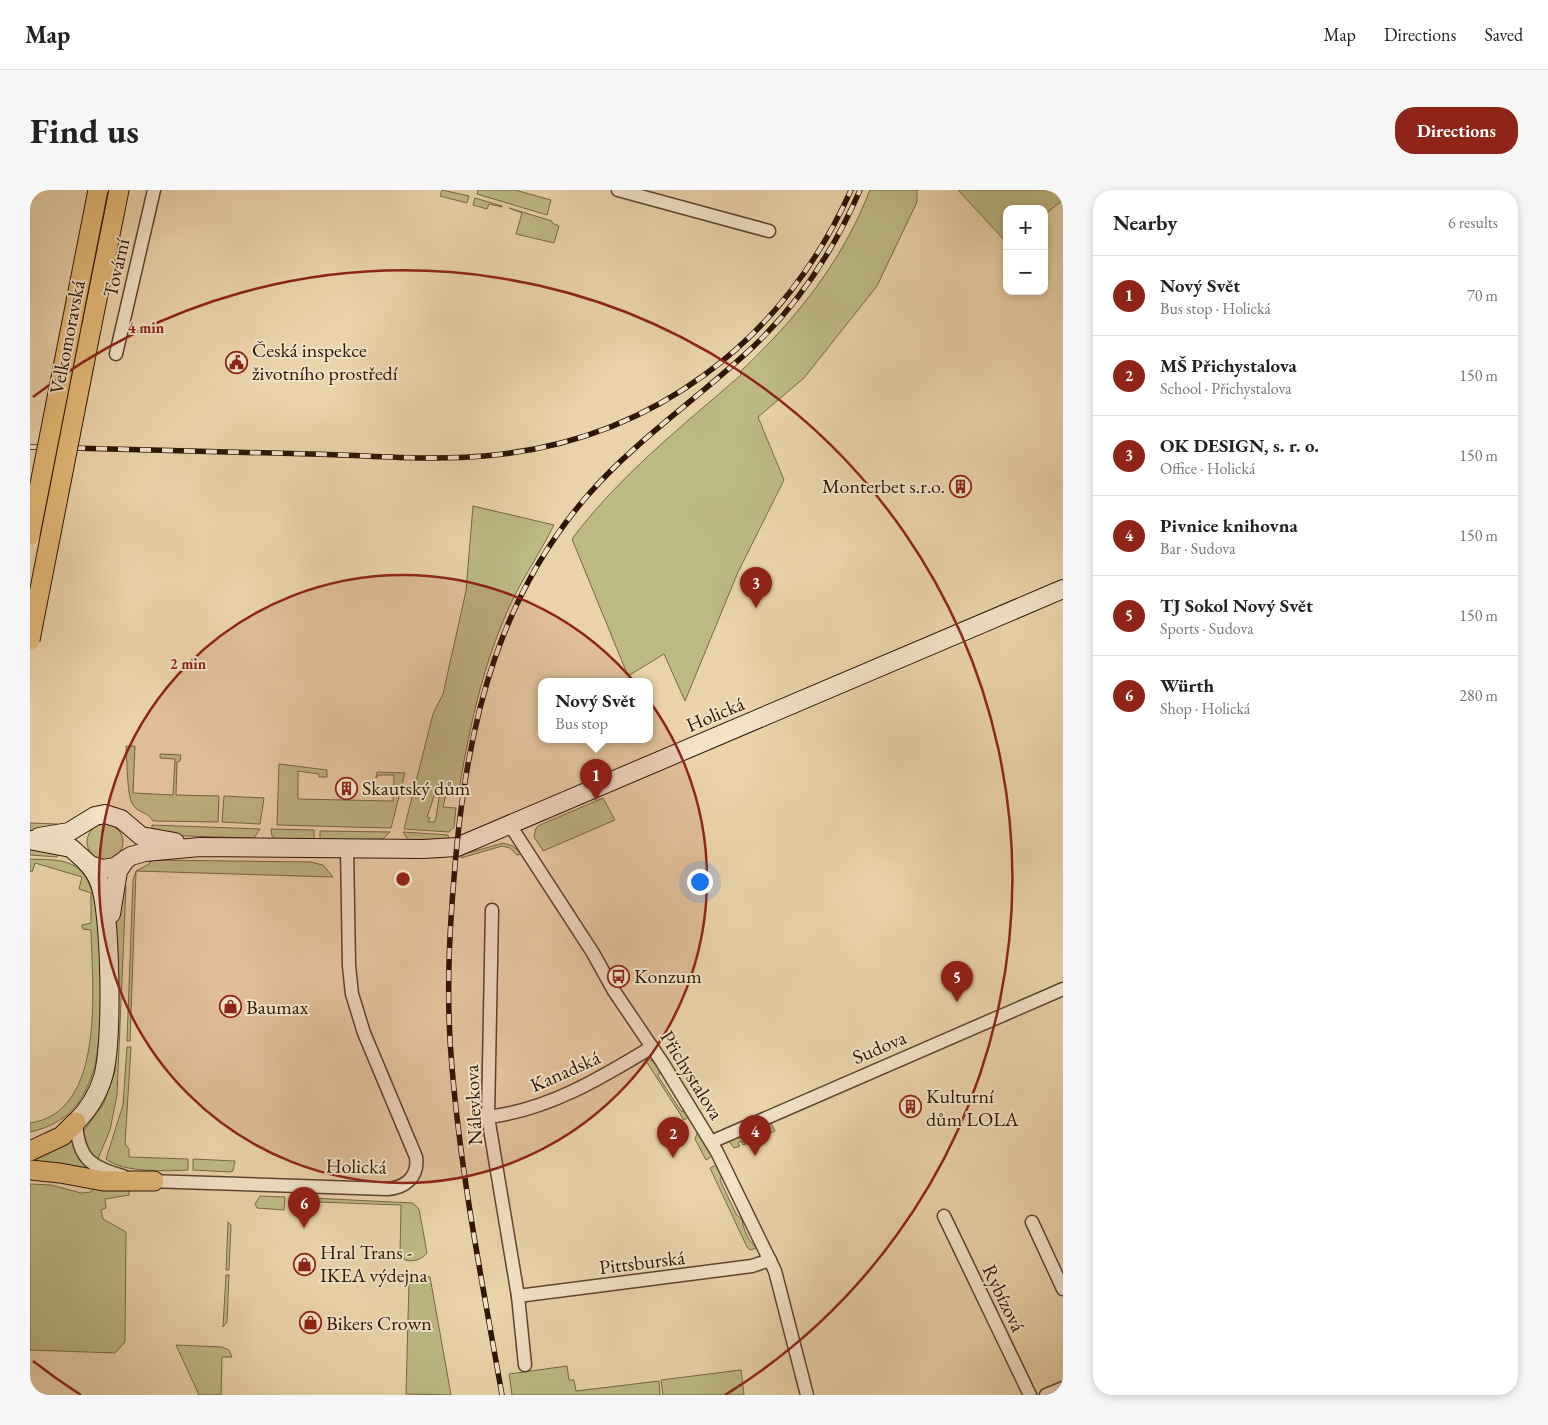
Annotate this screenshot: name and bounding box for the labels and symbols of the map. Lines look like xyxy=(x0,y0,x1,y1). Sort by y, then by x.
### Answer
street label: Tovární xyxy=(97,236,135,300)
street label: Velkomoravská xyxy=(43,278,91,396)
text: 4 min xyxy=(128,318,165,337)
place label: Česká inspekce životního prostředí xyxy=(252,337,398,386)
public building icon: Česká inspekce životního prostředí xyxy=(224,350,248,374)
place label: Monterbet s.r.o. xyxy=(822,473,945,499)
building icon: Monterbet s.r.o. xyxy=(949,474,973,498)
pin: 3 xyxy=(740,567,772,608)
text: 2 min xyxy=(170,654,207,673)
street label: Holická xyxy=(682,690,748,738)
pin: 1 xyxy=(580,759,612,800)
place label: Skautský dům xyxy=(362,775,471,801)
building icon: Skautský dům xyxy=(334,776,358,800)
your location xyxy=(687,869,713,895)
centre of rings xyxy=(394,870,412,888)
pin: 5 xyxy=(941,961,973,1002)
place label: Konzum xyxy=(634,963,702,989)
bus stop icon: Konzum xyxy=(606,964,630,988)
place label: Baumax xyxy=(246,994,309,1020)
shop icon: Baumax xyxy=(218,995,242,1019)
street label: Sudova xyxy=(848,1024,910,1070)
street label: Přichystalova xyxy=(654,1025,730,1125)
street label: Kanadská xyxy=(526,1044,604,1098)
street label: Nálevkova xyxy=(458,1064,488,1146)
place label: Kulturní dům LOLA xyxy=(926,1083,1019,1132)
building icon: Kulturní dům LOLA xyxy=(898,1095,922,1119)
pin: 4 xyxy=(739,1115,771,1156)
pin: 2 xyxy=(657,1117,689,1158)
street label: Holická xyxy=(325,1152,387,1180)
pin: 6 xyxy=(288,1187,320,1228)
place label: Hral Trans - IKEA výdejna xyxy=(320,1239,428,1288)
street label: Pittsburská xyxy=(598,1244,686,1280)
shop icon: Hral Trans - IKEA výdejna xyxy=(292,1252,316,1276)
street label: Rybízová xyxy=(977,1260,1031,1336)
place label: Bikers Crown xyxy=(326,1310,432,1336)
shop icon: Bikers Crown xyxy=(298,1311,322,1335)

